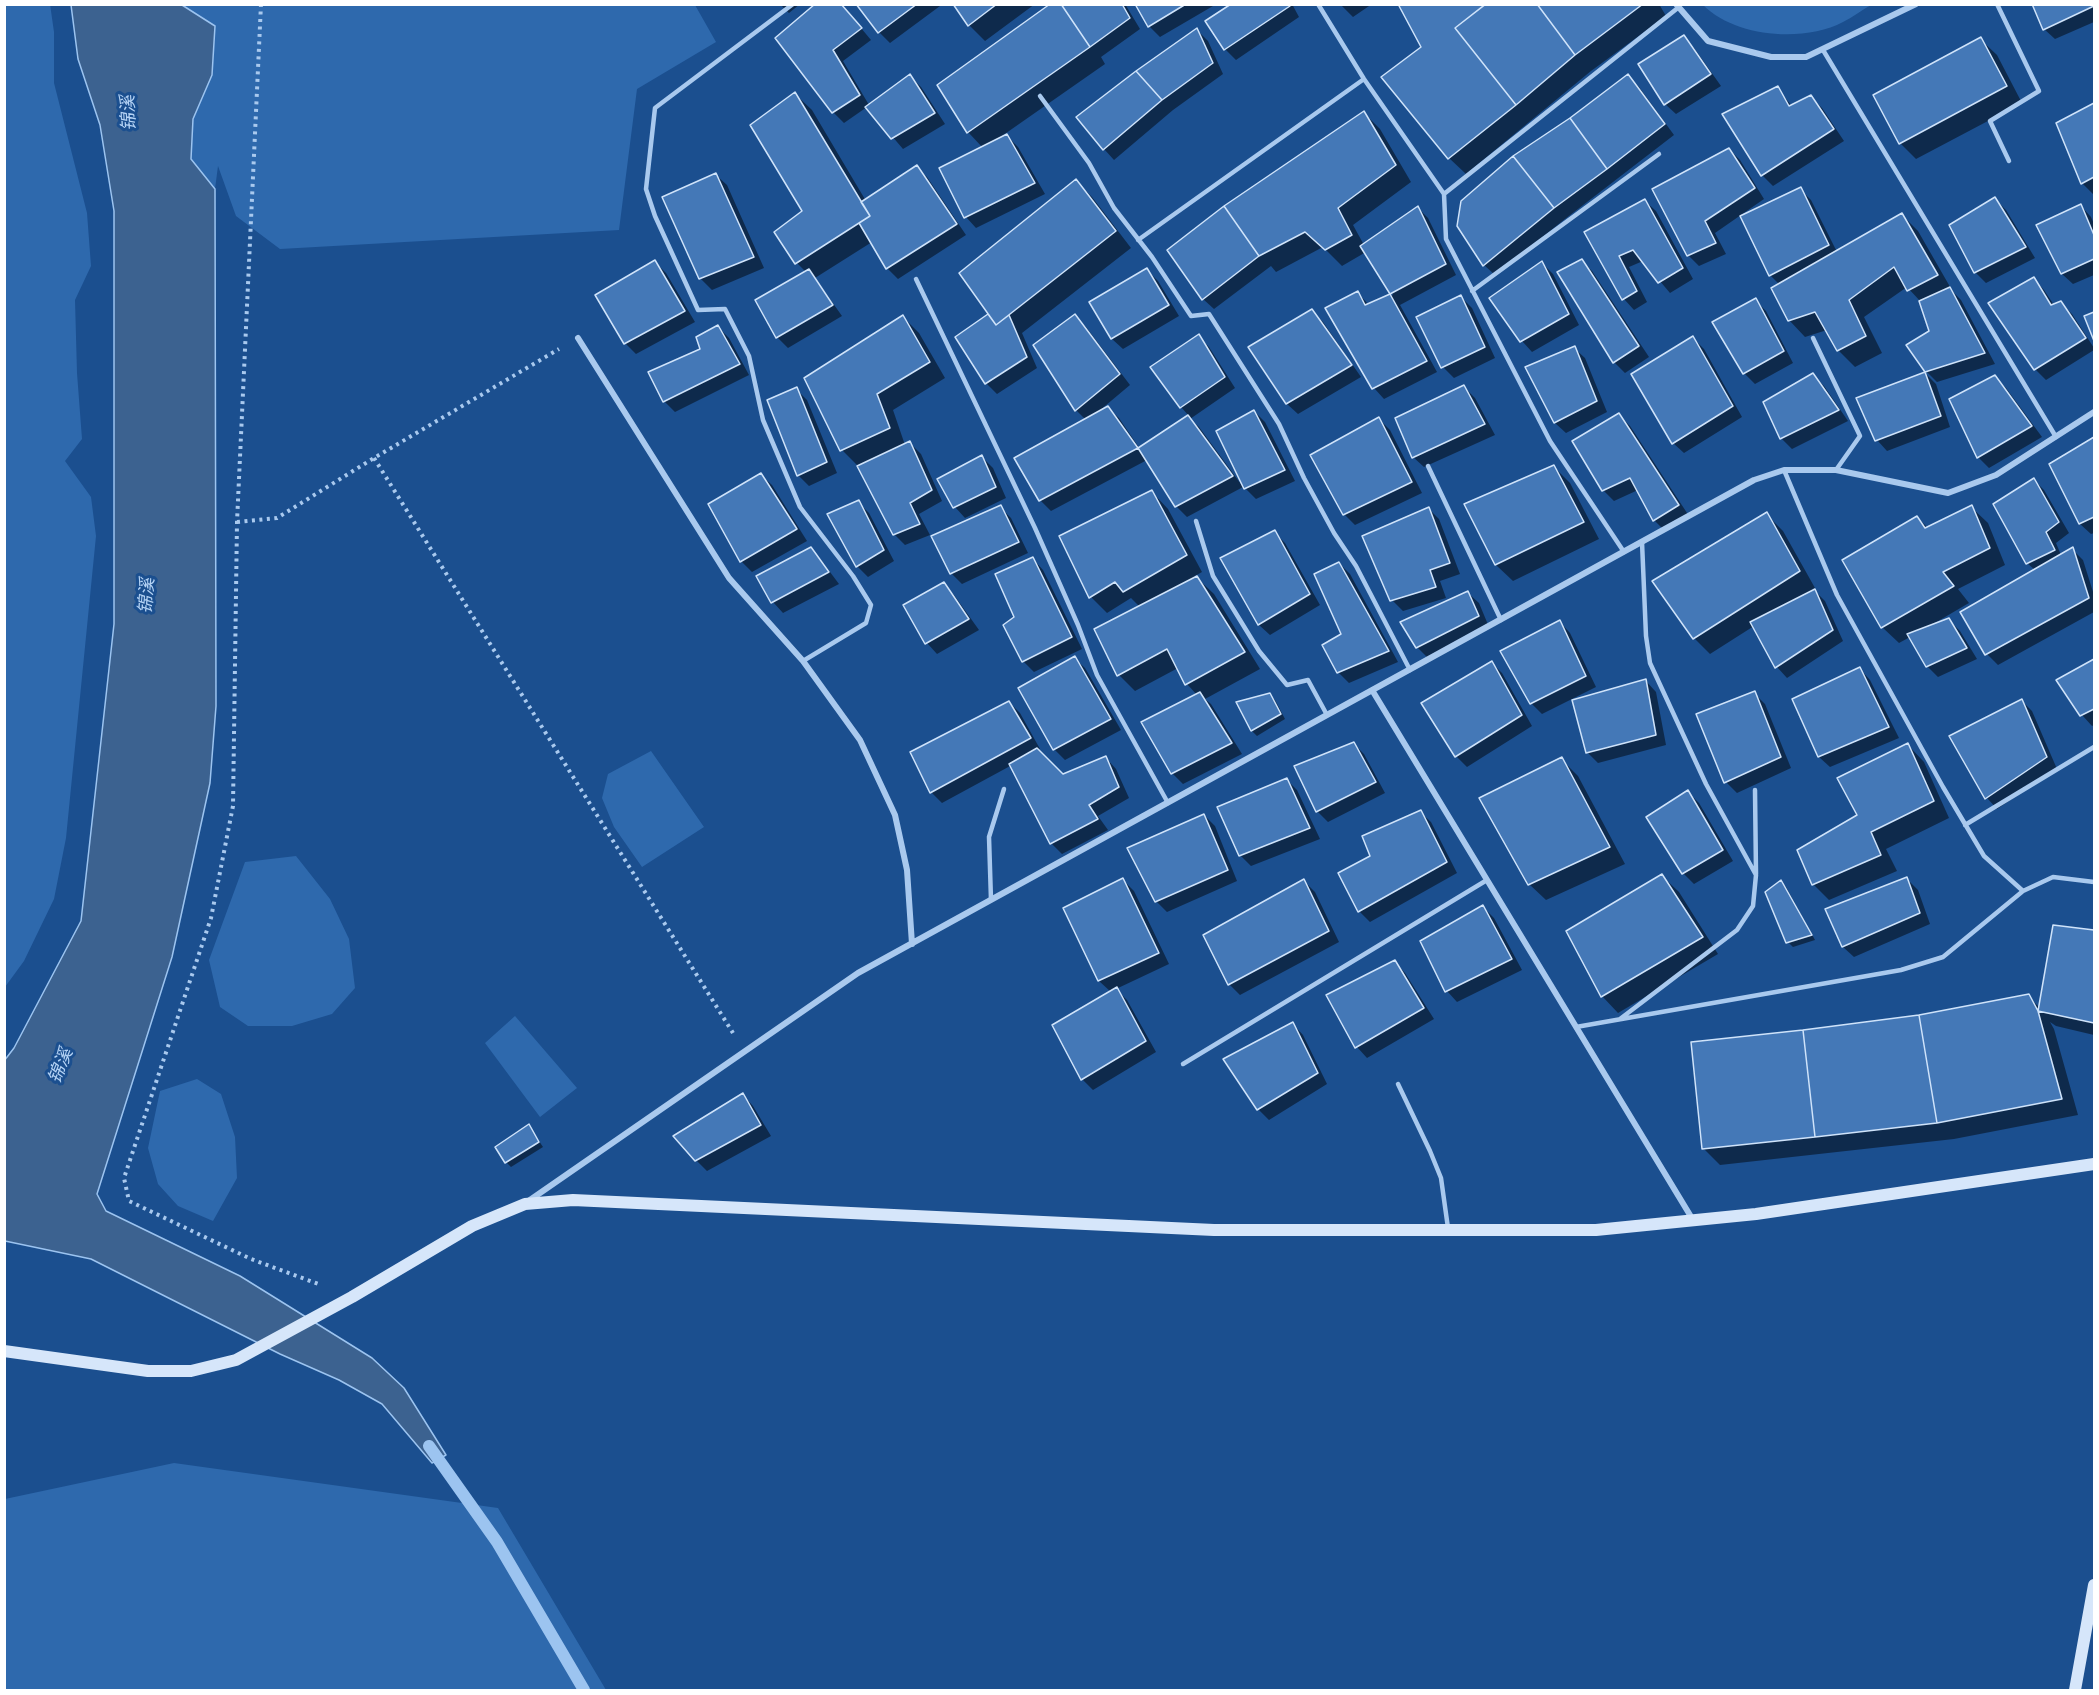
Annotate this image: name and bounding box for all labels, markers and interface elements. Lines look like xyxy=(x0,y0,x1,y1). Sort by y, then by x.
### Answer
water label: 锦溪 xyxy=(117,94,141,132)
water label: 锦溪 xyxy=(135,577,159,615)
water label: 锦溪 xyxy=(44,1045,78,1087)

